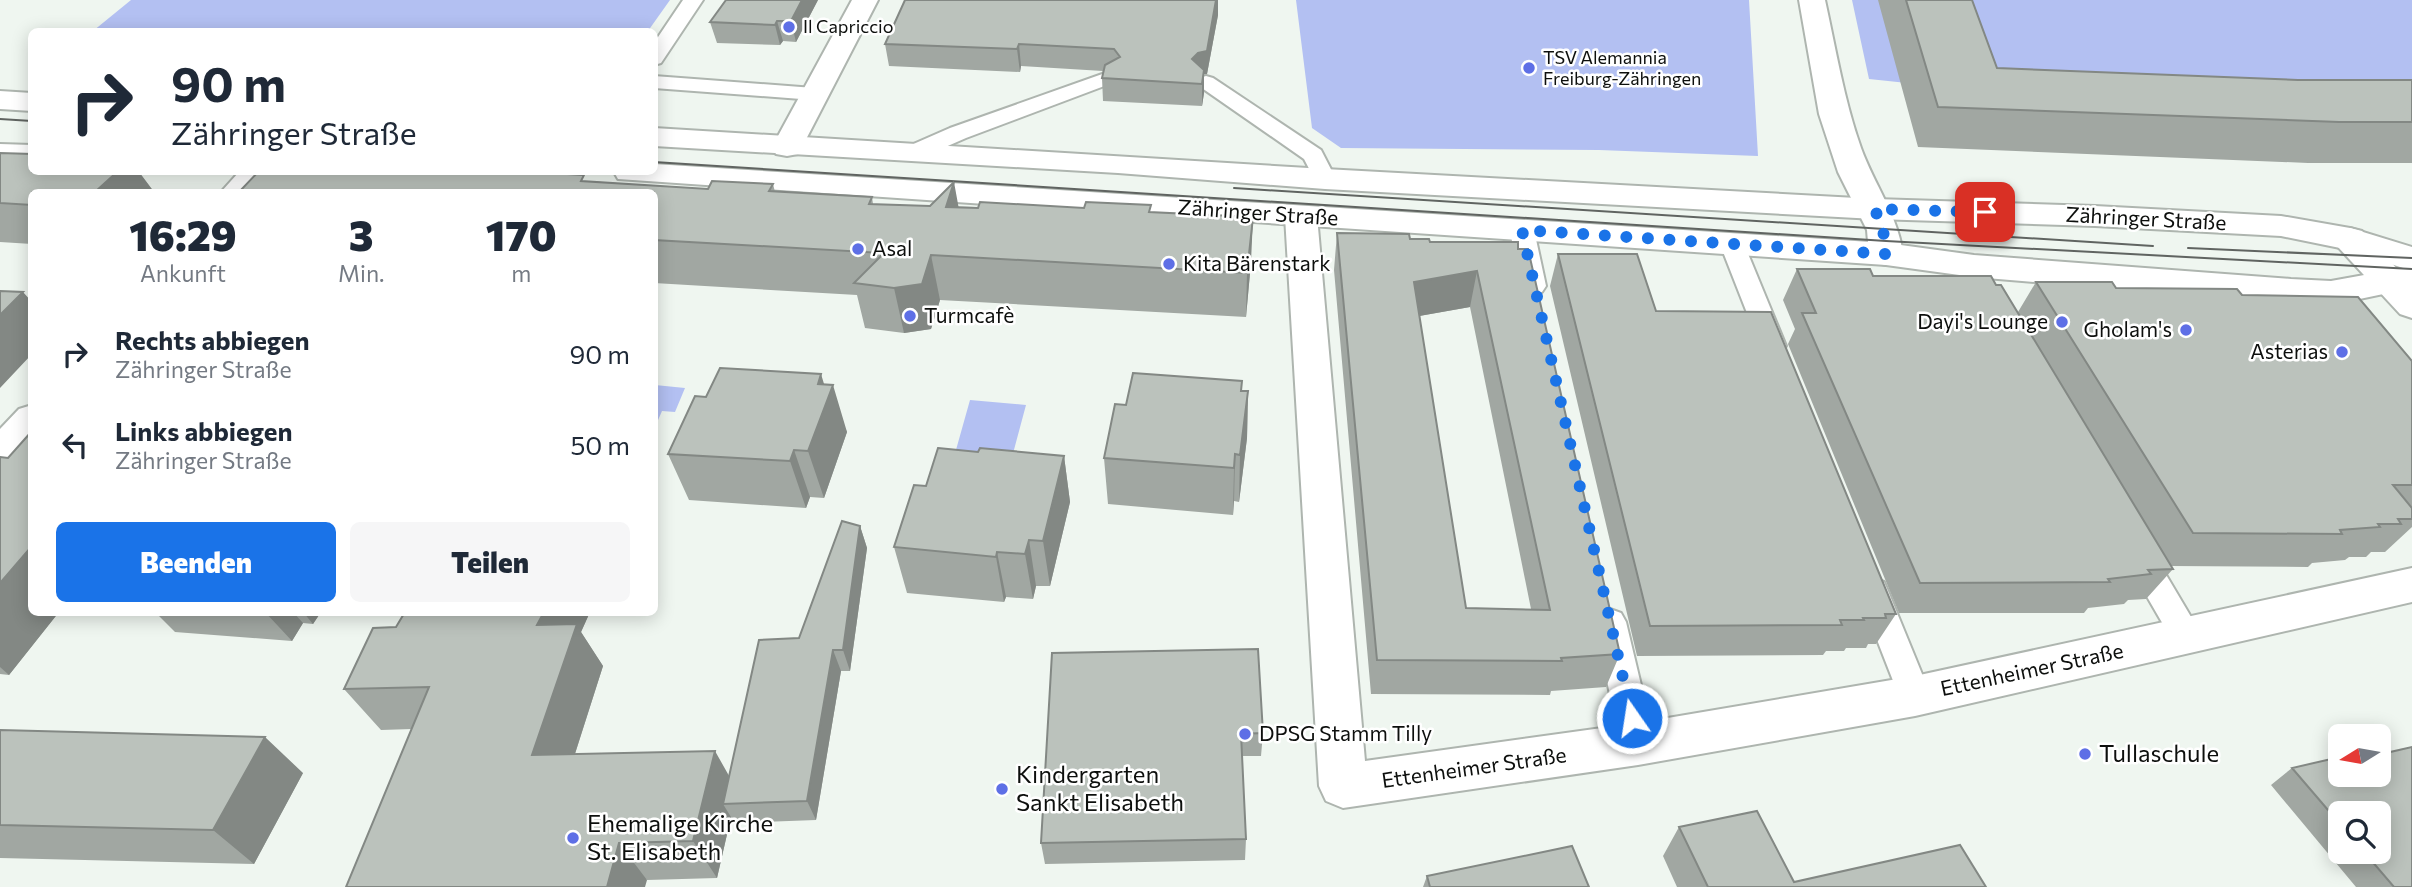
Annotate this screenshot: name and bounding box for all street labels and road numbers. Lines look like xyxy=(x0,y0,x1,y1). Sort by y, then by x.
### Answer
street label: Zähringer Straße xyxy=(1177,193,1339,230)
street label: Zähringer Straße xyxy=(2065,201,2227,234)
street label: Ettenheimer Straße xyxy=(1938,637,2125,700)
street label: Ettenheimer Straße xyxy=(1380,741,1568,792)

